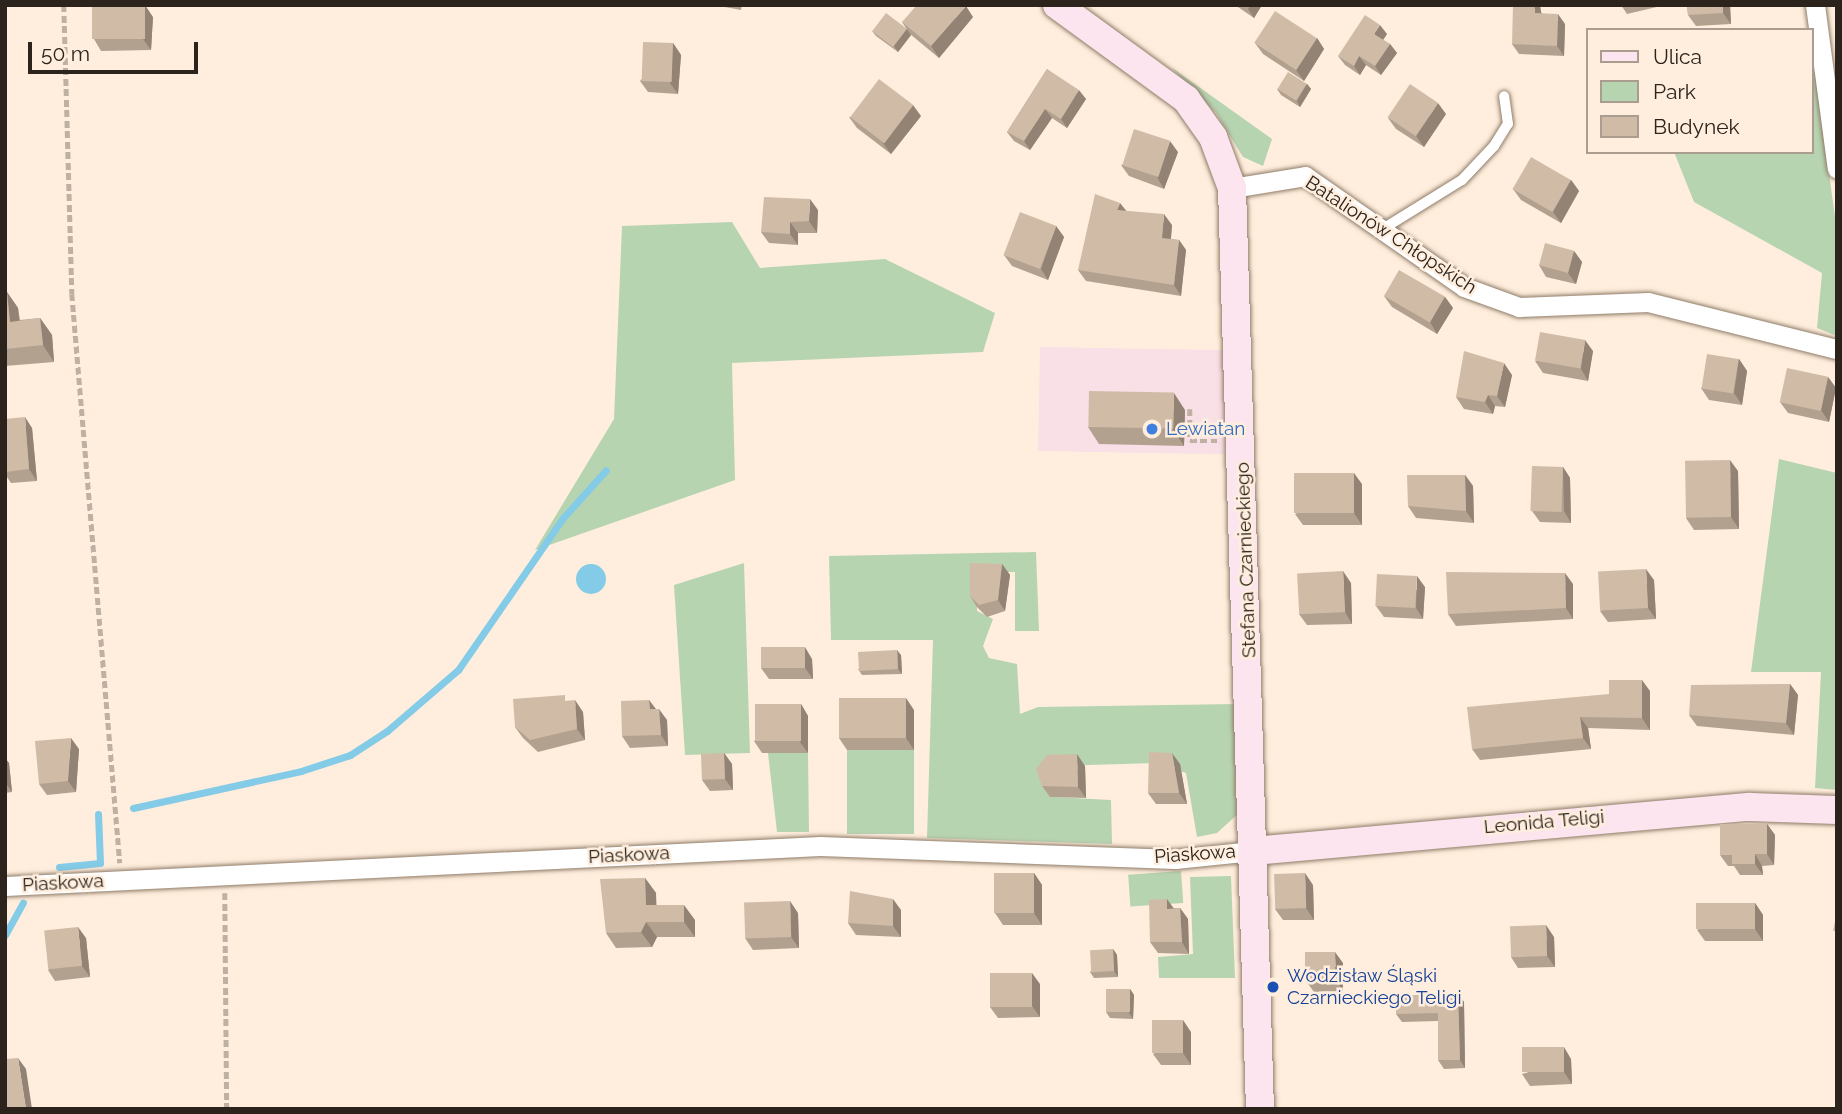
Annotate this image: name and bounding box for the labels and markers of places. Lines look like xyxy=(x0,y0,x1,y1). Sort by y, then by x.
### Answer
place label: Lewiatan xyxy=(1166,418,1245,440)
marker: Lewiatan xyxy=(1144,421,1160,437)
place label: Wodzisław Śląski Czarnieckiego Teligi xyxy=(1287,965,1462,1009)
marker: Wodzisław Śląski Czarnieckiego Teligi xyxy=(1265,979,1281,995)

